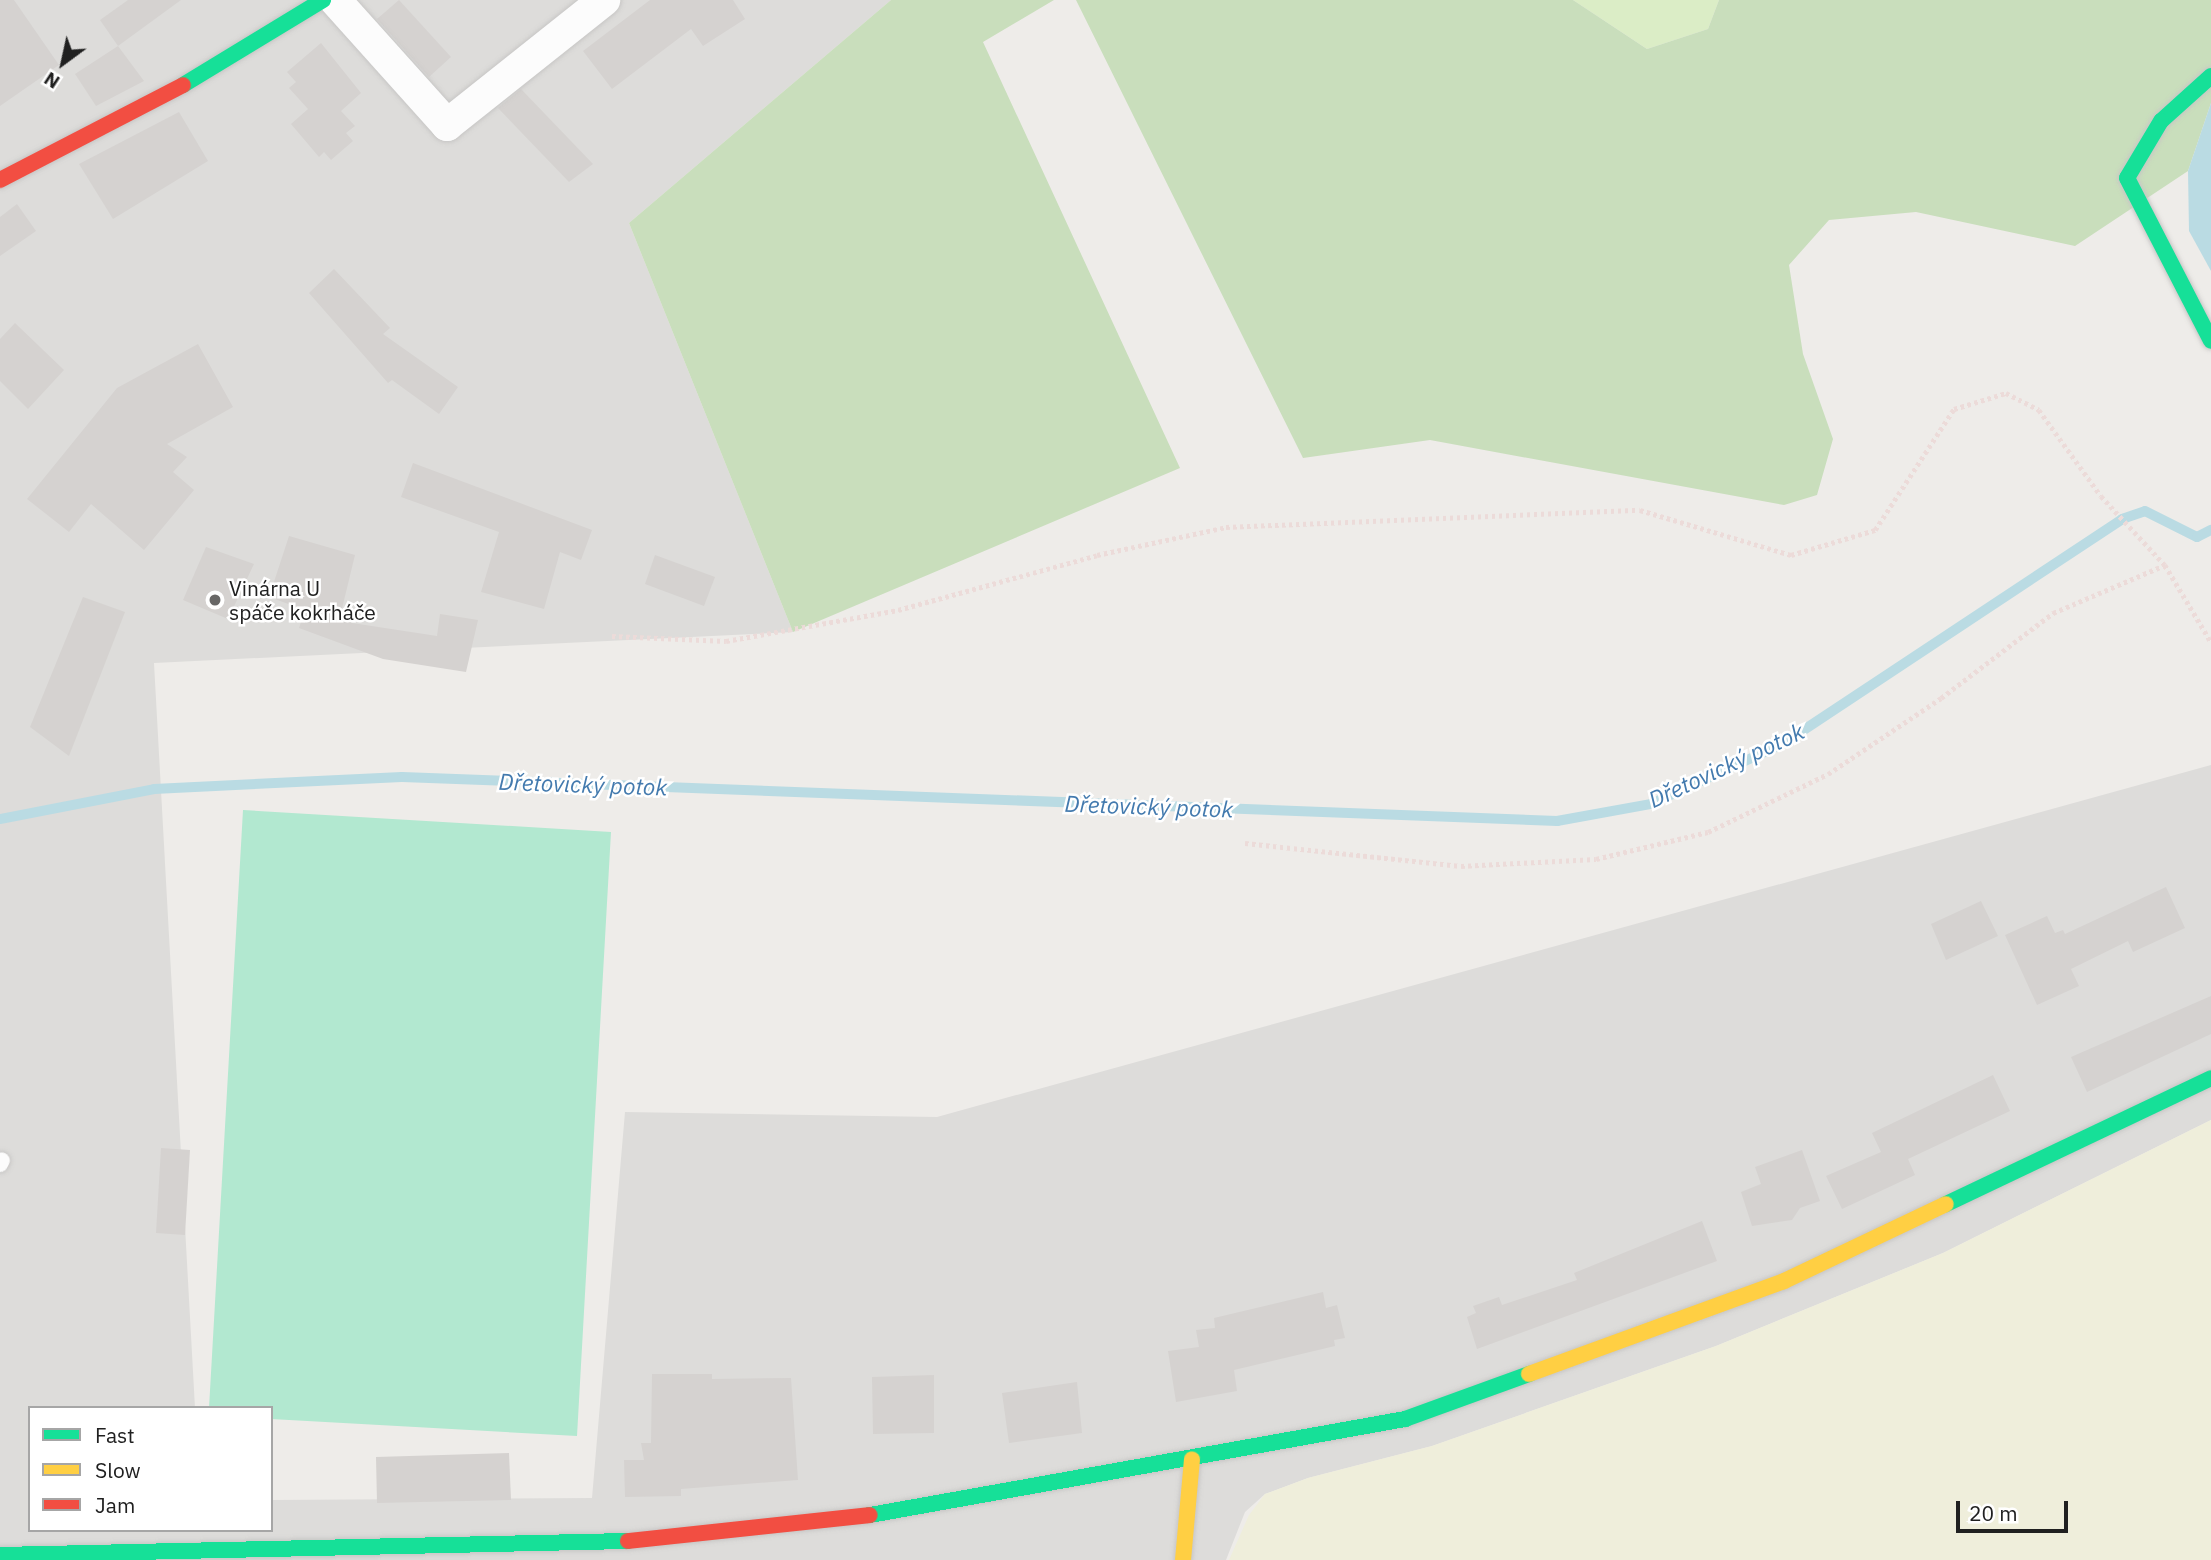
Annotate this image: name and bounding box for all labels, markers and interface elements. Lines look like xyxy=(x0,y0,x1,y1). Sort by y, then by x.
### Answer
north arrow xyxy=(28,28,98,98)
text: N xyxy=(39,67,64,94)
place label: Vinárna U spáče kokrháče xyxy=(229,575,376,625)
marker: Vinárna U spáče kokrháče xyxy=(207,592,223,608)
water label: Dřetovický potok xyxy=(1644,717,1808,813)
water label: Dřetovický potok xyxy=(498,767,668,801)
water label: Dřetovický potok xyxy=(1064,789,1234,823)
legend xyxy=(28,1406,273,1532)
text: Fast xyxy=(95,1421,135,1449)
text: Slow xyxy=(95,1456,141,1484)
scale bar xyxy=(1959,1486,2071,1530)
text: Jam xyxy=(95,1491,135,1519)
text: 20 m xyxy=(1969,1499,2018,1527)

